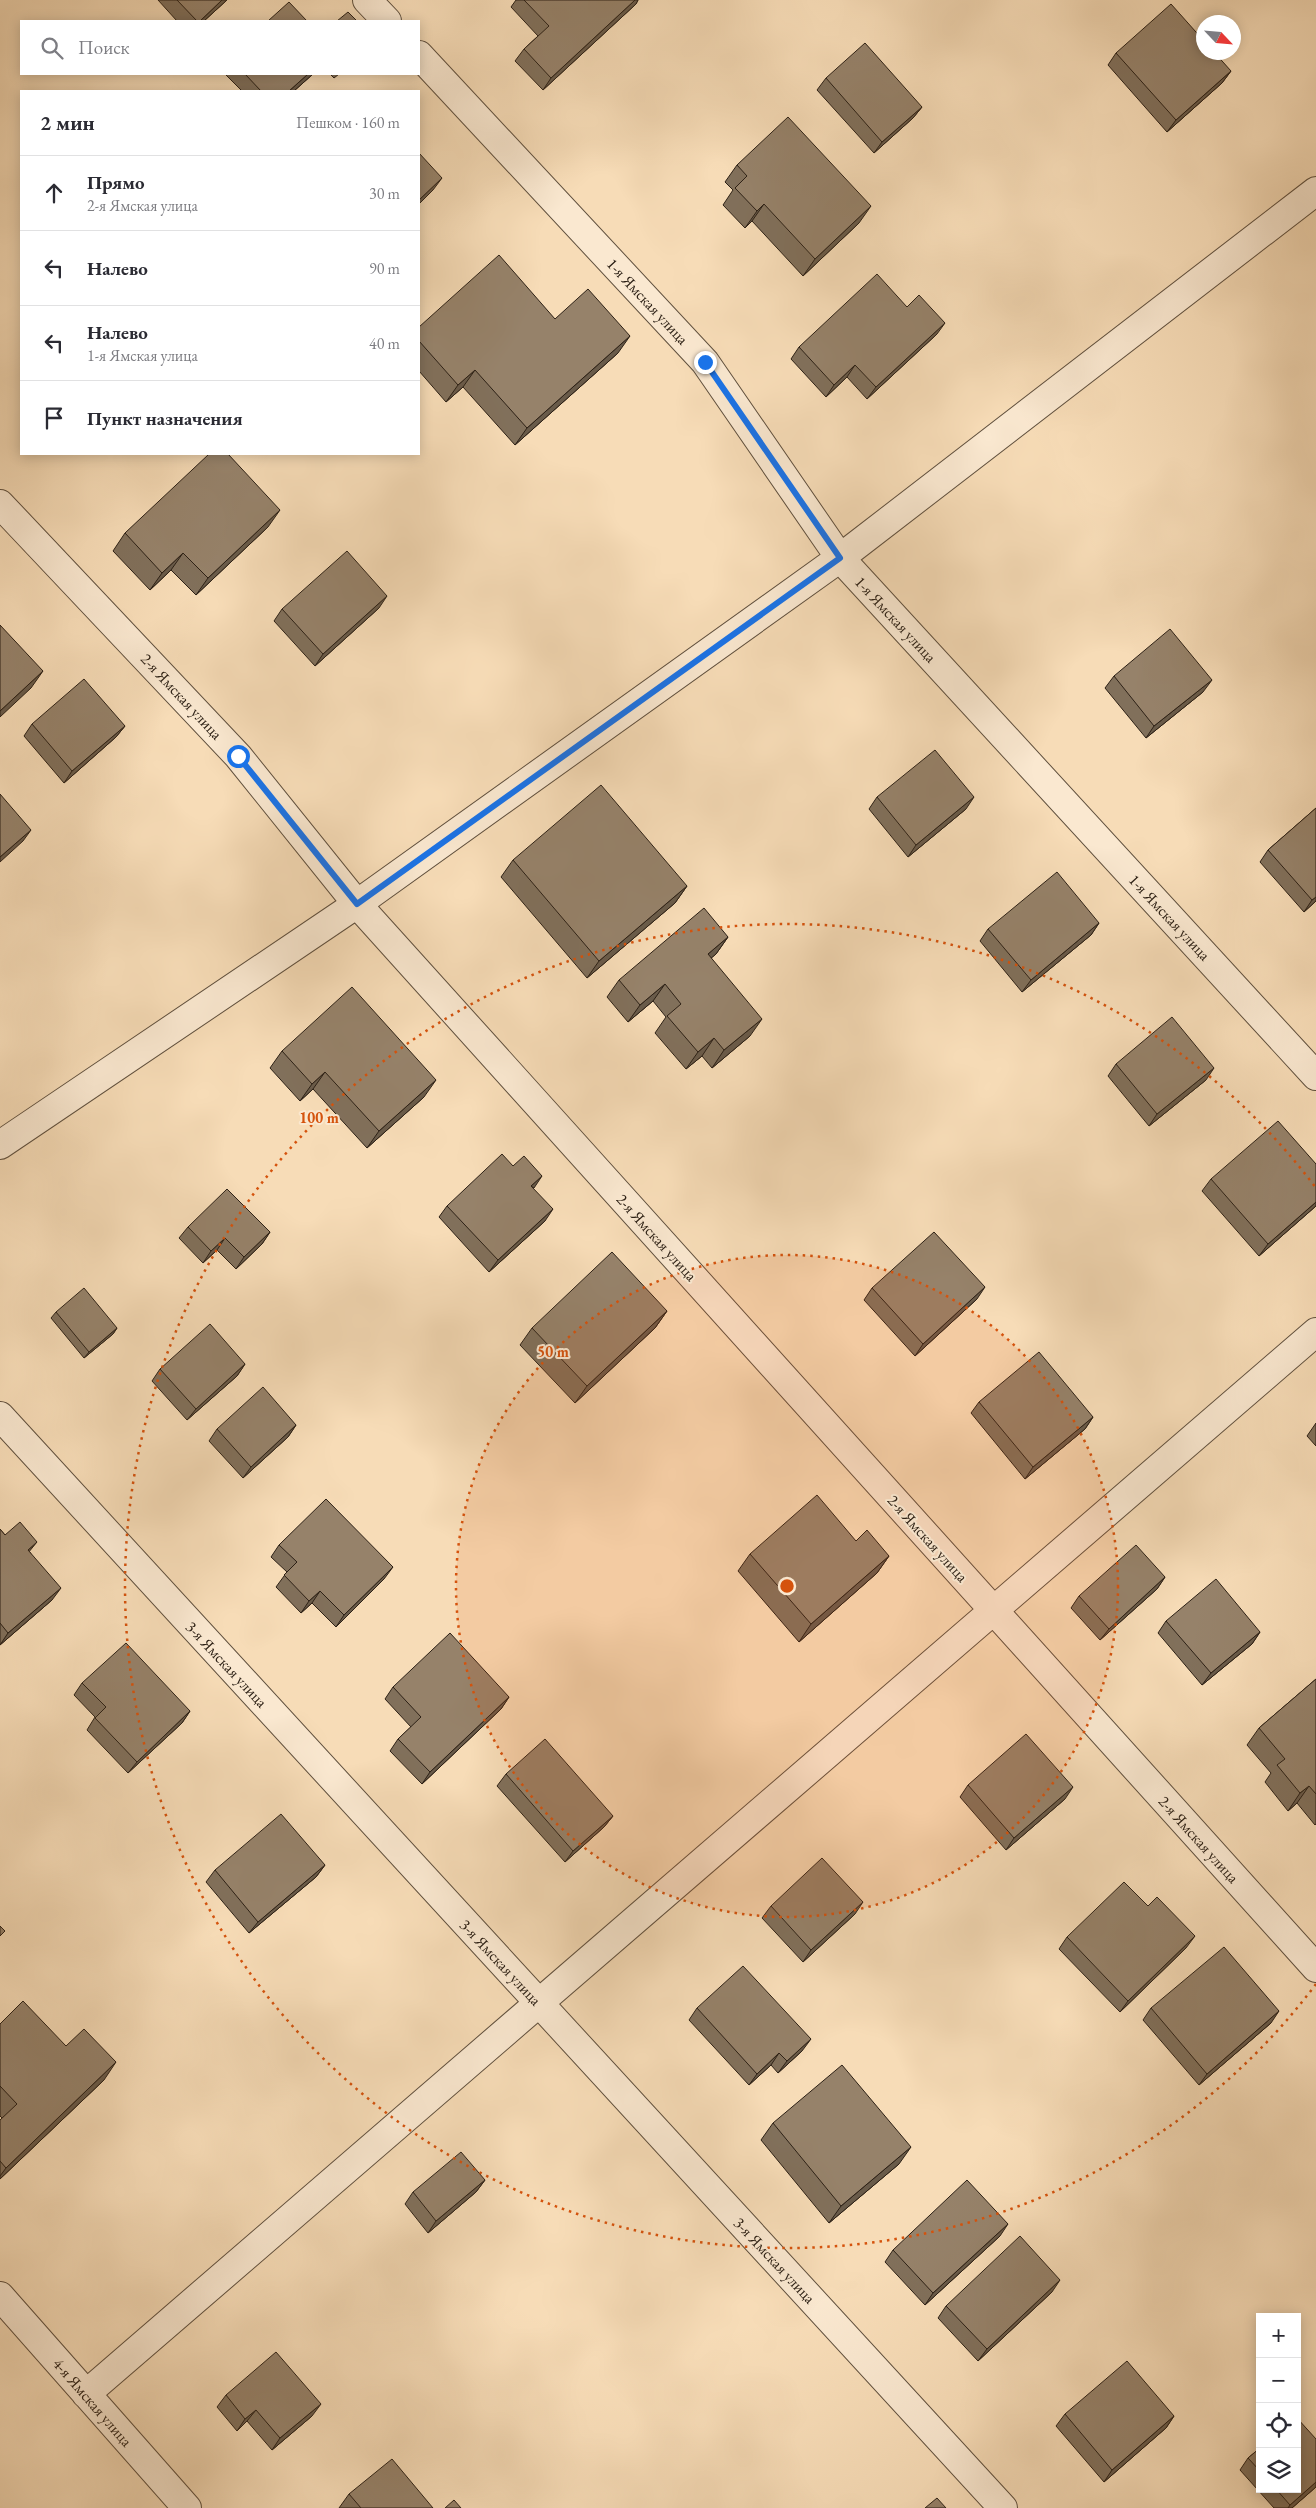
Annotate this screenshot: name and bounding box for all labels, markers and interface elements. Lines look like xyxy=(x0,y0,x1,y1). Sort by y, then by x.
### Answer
north arrow xyxy=(1196,15,1241,60)
search box xyxy=(20,20,420,75)
icon: search xyxy=(38,34,66,62)
text: Поиск xyxy=(78,35,130,60)
text: 2 мин xyxy=(40,109,95,136)
text: Пешком · 160 m xyxy=(296,112,400,133)
text: Прямо xyxy=(87,170,145,195)
icon: ahead xyxy=(40,179,68,207)
text: 30 m xyxy=(369,183,400,204)
text: 2-я Ямская улица xyxy=(87,195,198,216)
icon: left xyxy=(40,254,68,282)
street label: 1-я Ямская улица xyxy=(602,254,694,350)
text: Налево xyxy=(87,256,148,281)
text: 90 m xyxy=(369,258,400,279)
text: Налево xyxy=(87,320,148,345)
icon: left xyxy=(40,329,68,357)
text: 40 m xyxy=(369,333,400,354)
text: 1-я Ямская улица xyxy=(87,345,198,366)
route end xyxy=(694,351,717,374)
icon: arrive xyxy=(40,404,68,432)
text: Пункт назначения xyxy=(87,406,243,431)
street label: 1-я Ямская улица xyxy=(850,572,942,668)
street label: 2-я Ямская улица xyxy=(136,649,228,745)
route start xyxy=(227,745,250,768)
street label: 1-я Ямская улица xyxy=(1124,870,1216,966)
text: 100 m xyxy=(299,1108,339,1127)
street label: 2-я Ямская улица xyxy=(612,1189,702,1286)
text: 50 m xyxy=(537,1342,569,1361)
street label: 2-я Ямская улица xyxy=(883,1490,973,1587)
centre of rings xyxy=(778,1577,796,1595)
street label: 3-я Ямская улица xyxy=(181,1617,273,1713)
street label: 2-я Ямская улица xyxy=(1154,1791,1244,1888)
street label: 3-я Ямская улица xyxy=(455,1915,547,2011)
street label: 3-я Ямская улица xyxy=(729,2213,821,2309)
map controls xyxy=(1256,2313,1301,2493)
button: + xyxy=(1256,2313,1301,2358)
street label: 4-я Ямская улица xyxy=(48,2354,137,2452)
button: − xyxy=(1256,2358,1301,2403)
button: locate xyxy=(1256,2403,1301,2448)
button: layers xyxy=(1256,2448,1301,2493)

